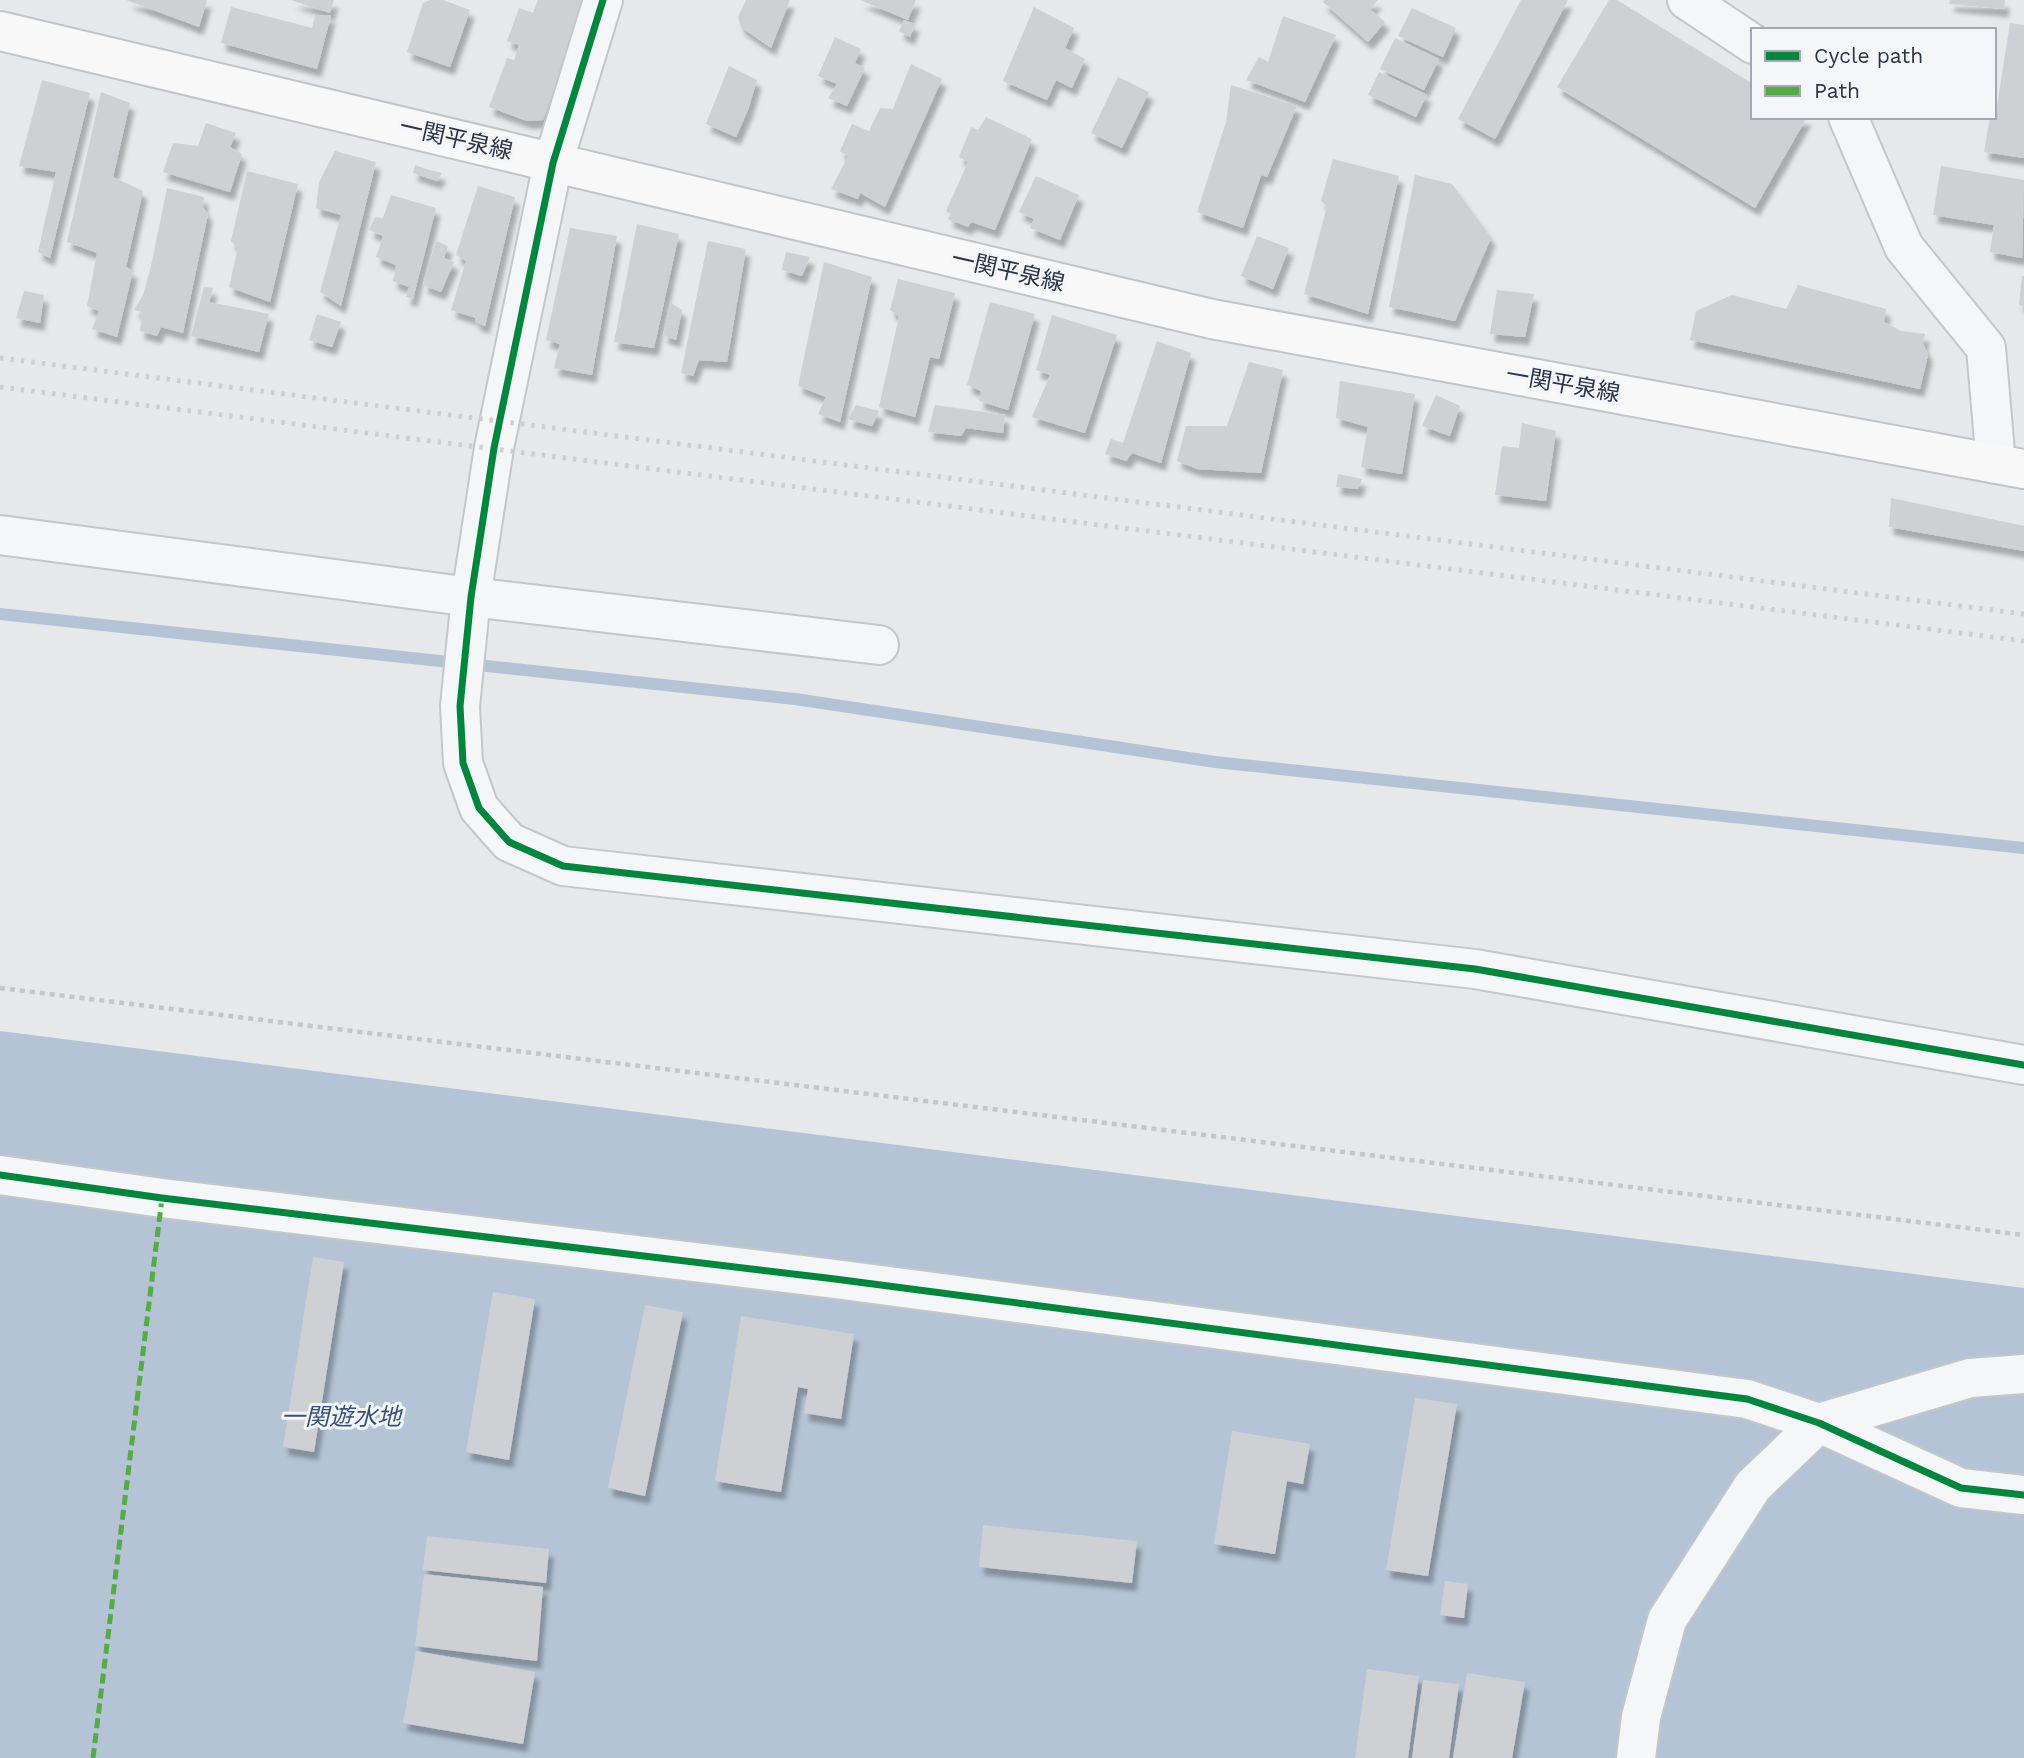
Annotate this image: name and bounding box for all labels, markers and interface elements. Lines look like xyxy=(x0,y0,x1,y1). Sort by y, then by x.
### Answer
legend xyxy=(1751,28,1996,119)
text: Cycle path xyxy=(1814,43,1923,68)
text: Path xyxy=(1814,78,1860,103)
street label: 一関平泉線 xyxy=(397,113,515,165)
street label: 一関平泉線 xyxy=(949,245,1067,297)
street label: 一関平泉線 xyxy=(1504,361,1622,407)
water label: 一関遊水地 xyxy=(281,1403,404,1431)

